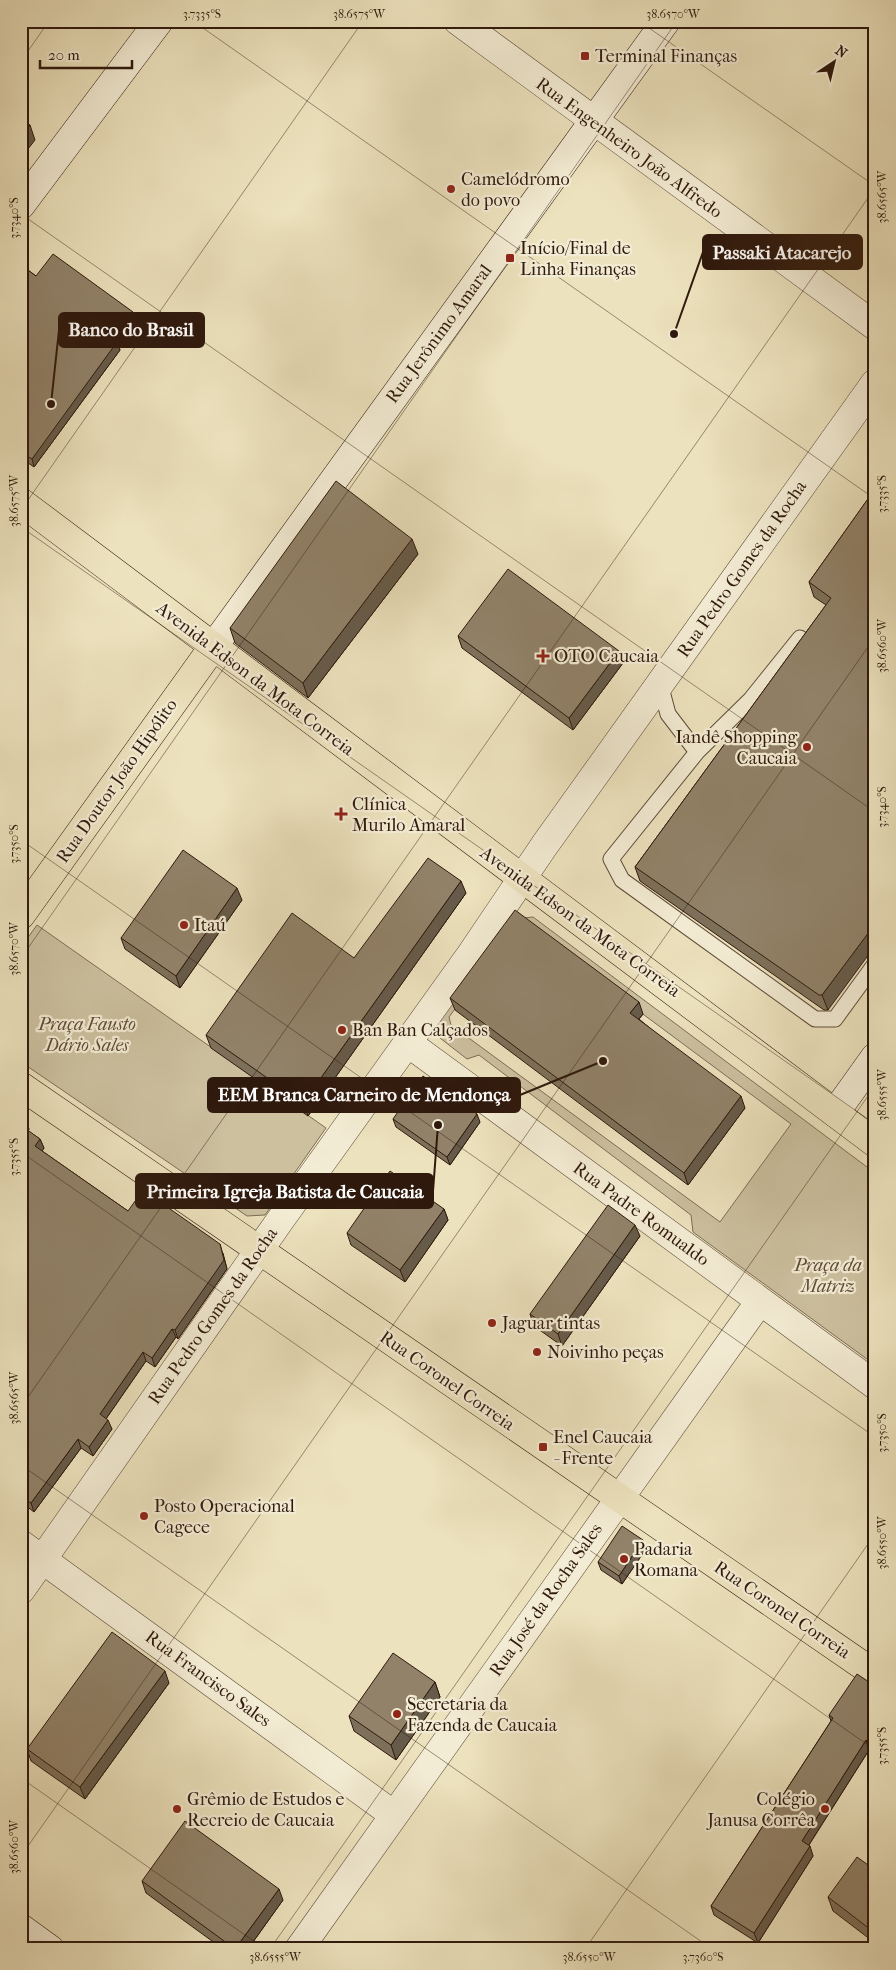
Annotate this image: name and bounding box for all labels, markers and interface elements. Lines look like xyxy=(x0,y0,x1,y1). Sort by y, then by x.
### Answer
text: 3.7335°S xyxy=(183,7,221,21)
text: 38.6575°W xyxy=(333,7,386,21)
text: 38.6570°W xyxy=(646,7,701,21)
scale bar xyxy=(40,38,132,70)
north arrow xyxy=(808,38,858,88)
text: N xyxy=(832,42,851,62)
text: 20 m xyxy=(48,46,80,64)
place label: Terminal Finanças xyxy=(595,46,737,67)
marker: Terminal Finanças xyxy=(579,50,591,62)
street label: Rua Engenheiro João Alfredo xyxy=(532,73,726,223)
place label: Camelódromo do povo xyxy=(461,169,570,211)
text: 38.6565°W xyxy=(875,169,889,223)
marker: Camelódromo do povo xyxy=(445,183,457,195)
text: 3.7340°S xyxy=(7,197,21,239)
callout: Passaki Atacarejo xyxy=(703,235,862,269)
place label: Início/Final de Linha Finanças xyxy=(520,238,636,280)
text: Passaki Atacarejo xyxy=(712,242,852,264)
marker: Início/Final de Linha Finanças xyxy=(504,252,516,264)
street label: Rua Jerônimo Amaral xyxy=(382,260,496,408)
callout: Banco do Brasil xyxy=(59,313,204,347)
text: Banco do Brasil xyxy=(68,319,194,341)
text: 38.6575°W xyxy=(7,474,21,527)
text: 3.7335°S xyxy=(875,475,889,513)
street label: Rua Pedro Gomes da Rocha xyxy=(673,476,812,662)
street label: Avenida Edson da Mota Correia xyxy=(151,597,358,761)
text: 38.6560°W xyxy=(875,618,889,673)
place label: OTO Caucaia xyxy=(554,646,660,667)
marker: OTO Caucaia xyxy=(536,649,550,663)
street label: Rua Doutor João Hipólito xyxy=(52,695,182,867)
place label: Iandê Shopping Caucaia xyxy=(675,727,798,769)
marker: Iandê Shopping Caucaia xyxy=(801,741,813,753)
text: 3.7340°S xyxy=(875,786,889,828)
place label: Clínica Murilo Amaral xyxy=(352,794,465,836)
marker: Clínica Murilo Amaral xyxy=(334,807,348,821)
text: 3.7350°S xyxy=(7,824,21,864)
street label: Avenida Edson da Mota Correia xyxy=(475,842,685,1002)
place label: Itaú xyxy=(194,915,226,936)
marker: Itaú xyxy=(178,919,190,931)
text: 38.6570°W xyxy=(7,921,21,976)
park label: Praça Fausto Dário Sales xyxy=(37,1014,136,1056)
place label: Ban Ban Calçados xyxy=(352,1020,488,1041)
marker: Ban Ban Calçados xyxy=(336,1024,348,1036)
text: 38.6555°W xyxy=(875,1068,889,1121)
callout: EEM Branca Carneiro de Mendonça xyxy=(208,1078,520,1112)
text: EEM Branca Carneiro de Mendonça xyxy=(218,1084,512,1106)
text: 3.7355°S xyxy=(7,1138,21,1176)
street label: Rua Padre Romualdo xyxy=(569,1158,713,1270)
callout: Primeira Igreja Batista de Caucaia xyxy=(136,1174,433,1208)
text: Primeira Igreja Batista de Caucaia xyxy=(146,1181,425,1203)
street label: Rua Pedro Gomes da Rocha xyxy=(144,1223,283,1409)
park label: Praça da Matriz xyxy=(793,1255,862,1297)
place label: Jaguar tintas xyxy=(500,1313,600,1334)
marker: Jaguar tintas xyxy=(486,1317,498,1329)
street label: Rua Coronel Correia xyxy=(376,1327,519,1436)
place label: Noivinho peças xyxy=(547,1342,664,1363)
marker: Noivinho peças xyxy=(531,1346,543,1358)
text: 38.6565°W xyxy=(7,1370,21,1424)
text: 3.7350°S xyxy=(875,1413,889,1453)
place label: Enel Caucaia - Frente xyxy=(553,1427,653,1469)
marker: Enel Caucaia - Frente xyxy=(537,1441,549,1453)
place label: Posto Operacional Cagece xyxy=(154,1496,295,1538)
marker: Posto Operacional Cagece xyxy=(138,1510,150,1522)
text: 38.6550°W xyxy=(875,1515,889,1569)
street label: Rua José da Rocha Sales xyxy=(485,1519,607,1681)
place label: Padaria Romana xyxy=(634,1539,699,1581)
marker: Padaria Romana xyxy=(618,1553,630,1565)
street label: Rua Coronel Correia xyxy=(710,1557,855,1664)
street label: Rua Francisco Sales xyxy=(141,1626,275,1732)
place label: Secretaria da Fazenda de Caucaia xyxy=(407,1694,558,1736)
marker: Secretaria da Fazenda de Caucaia xyxy=(391,1708,403,1720)
text: 3.7355°S xyxy=(875,1727,889,1765)
place label: Grêmio de Estudos e Recreio de Caucaia xyxy=(187,1789,345,1831)
place label: Colégio Janusa Corrêa xyxy=(705,1789,816,1831)
marker: Grêmio de Estudos e Recreio de Caucaia xyxy=(171,1803,183,1815)
marker: Colégio Janusa Corrêa xyxy=(819,1803,831,1815)
text: 38.6560°W xyxy=(7,1819,21,1874)
text: 38.6555°W xyxy=(249,1950,302,1964)
text: 38.6550°W xyxy=(563,1950,617,1964)
text: 3.7360°S xyxy=(683,1950,723,1964)

